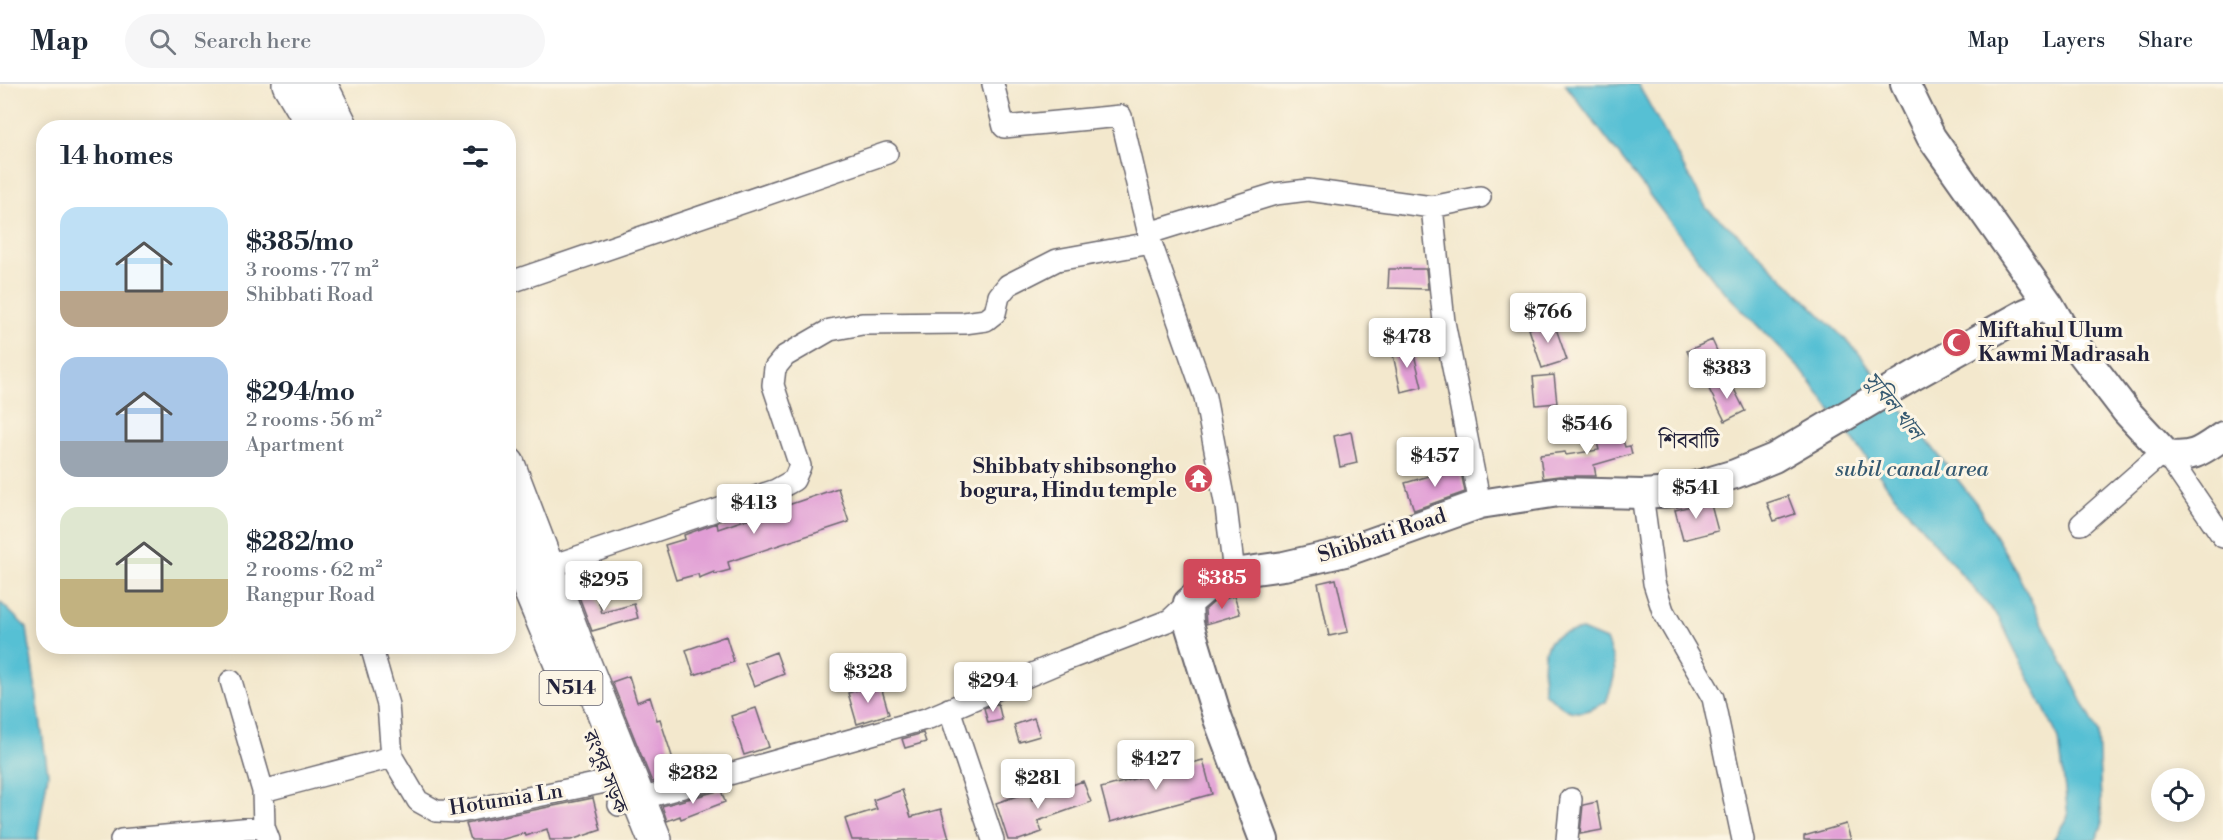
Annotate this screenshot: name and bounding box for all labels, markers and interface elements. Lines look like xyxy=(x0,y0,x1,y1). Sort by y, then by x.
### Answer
search box xyxy=(125,14,545,68)
text: Map xyxy=(30,24,89,59)
icon: search xyxy=(146,25,179,58)
text: Search here xyxy=(194,28,311,55)
text: Map xyxy=(1968,28,2009,54)
text: Layers xyxy=(2042,28,2105,54)
text: Share xyxy=(2138,28,2193,54)
text: 14 homes xyxy=(60,140,173,172)
icon: filters xyxy=(459,140,492,173)
text: $385/mo xyxy=(246,226,354,258)
icon: home xyxy=(108,231,180,303)
text: 3 rooms · 77 m² xyxy=(246,258,379,283)
text: Shibbati Road xyxy=(246,283,373,308)
pin: $766 xyxy=(1512,293,1584,344)
text: $766 xyxy=(1524,300,1572,325)
pin: $478 xyxy=(1371,318,1443,369)
place label: Miftahul Ulum Kawmi Madrasah xyxy=(1978,318,2150,368)
text: $478 xyxy=(1383,325,1431,350)
mosque icon: Miftahul Ulum Kawmi Madrasah xyxy=(1941,327,1973,359)
pin: $383 xyxy=(1691,349,1763,400)
text: $383 xyxy=(1703,356,1751,381)
water label: সুবিল খাল xyxy=(1858,366,1932,449)
text: $294/mo xyxy=(246,376,355,408)
icon: home xyxy=(108,381,180,453)
pin: $546 xyxy=(1551,405,1623,456)
text: 2 rooms · 56 m² xyxy=(246,408,382,433)
text: $546 xyxy=(1562,412,1612,437)
district label: শিববাটি xyxy=(1657,427,1721,455)
text: Apartment xyxy=(246,433,344,458)
pin: $457 xyxy=(1399,437,1471,488)
text: $457 xyxy=(1411,444,1459,469)
place label: Shibbaty shibsongho bogura, Hindu temple xyxy=(960,454,1177,504)
water label: subil canal area xyxy=(1835,456,1989,483)
temple icon: Shibbaty shibsongho bogura, Hindu temple xyxy=(1182,463,1214,495)
pin: $541 xyxy=(1660,469,1732,520)
text: $541 xyxy=(1672,476,1720,501)
pin: $413 xyxy=(718,484,790,535)
text: $413 xyxy=(731,491,777,516)
street label: Shibbati Road xyxy=(1315,503,1450,569)
text: $282/mo xyxy=(246,526,354,558)
icon: home xyxy=(108,531,180,603)
text: 2 rooms · 62 m² xyxy=(246,558,382,583)
pin: $385 xyxy=(1186,559,1258,610)
pin: $295 xyxy=(568,561,640,612)
text: $385 xyxy=(1197,566,1247,591)
text: $295 xyxy=(579,568,629,593)
text: Rangpur Road xyxy=(246,583,375,608)
pin: $328 xyxy=(832,653,904,704)
text: $328 xyxy=(843,660,893,685)
pin: $294 xyxy=(957,662,1029,713)
text: $294 xyxy=(968,669,1018,694)
road number: N514 xyxy=(540,671,602,705)
street label: রংপুর সড়ক xyxy=(576,726,634,819)
pin: $427 xyxy=(1120,740,1192,791)
text: $427 xyxy=(1131,747,1181,772)
pin: $282 xyxy=(657,754,729,805)
pin: $281 xyxy=(1002,759,1074,810)
text: $282 xyxy=(668,761,718,786)
text: $281 xyxy=(1015,766,1061,791)
map controls xyxy=(2151,768,2205,822)
button: locate xyxy=(2151,768,2205,822)
street label: Hotumia Ln xyxy=(447,778,565,822)

